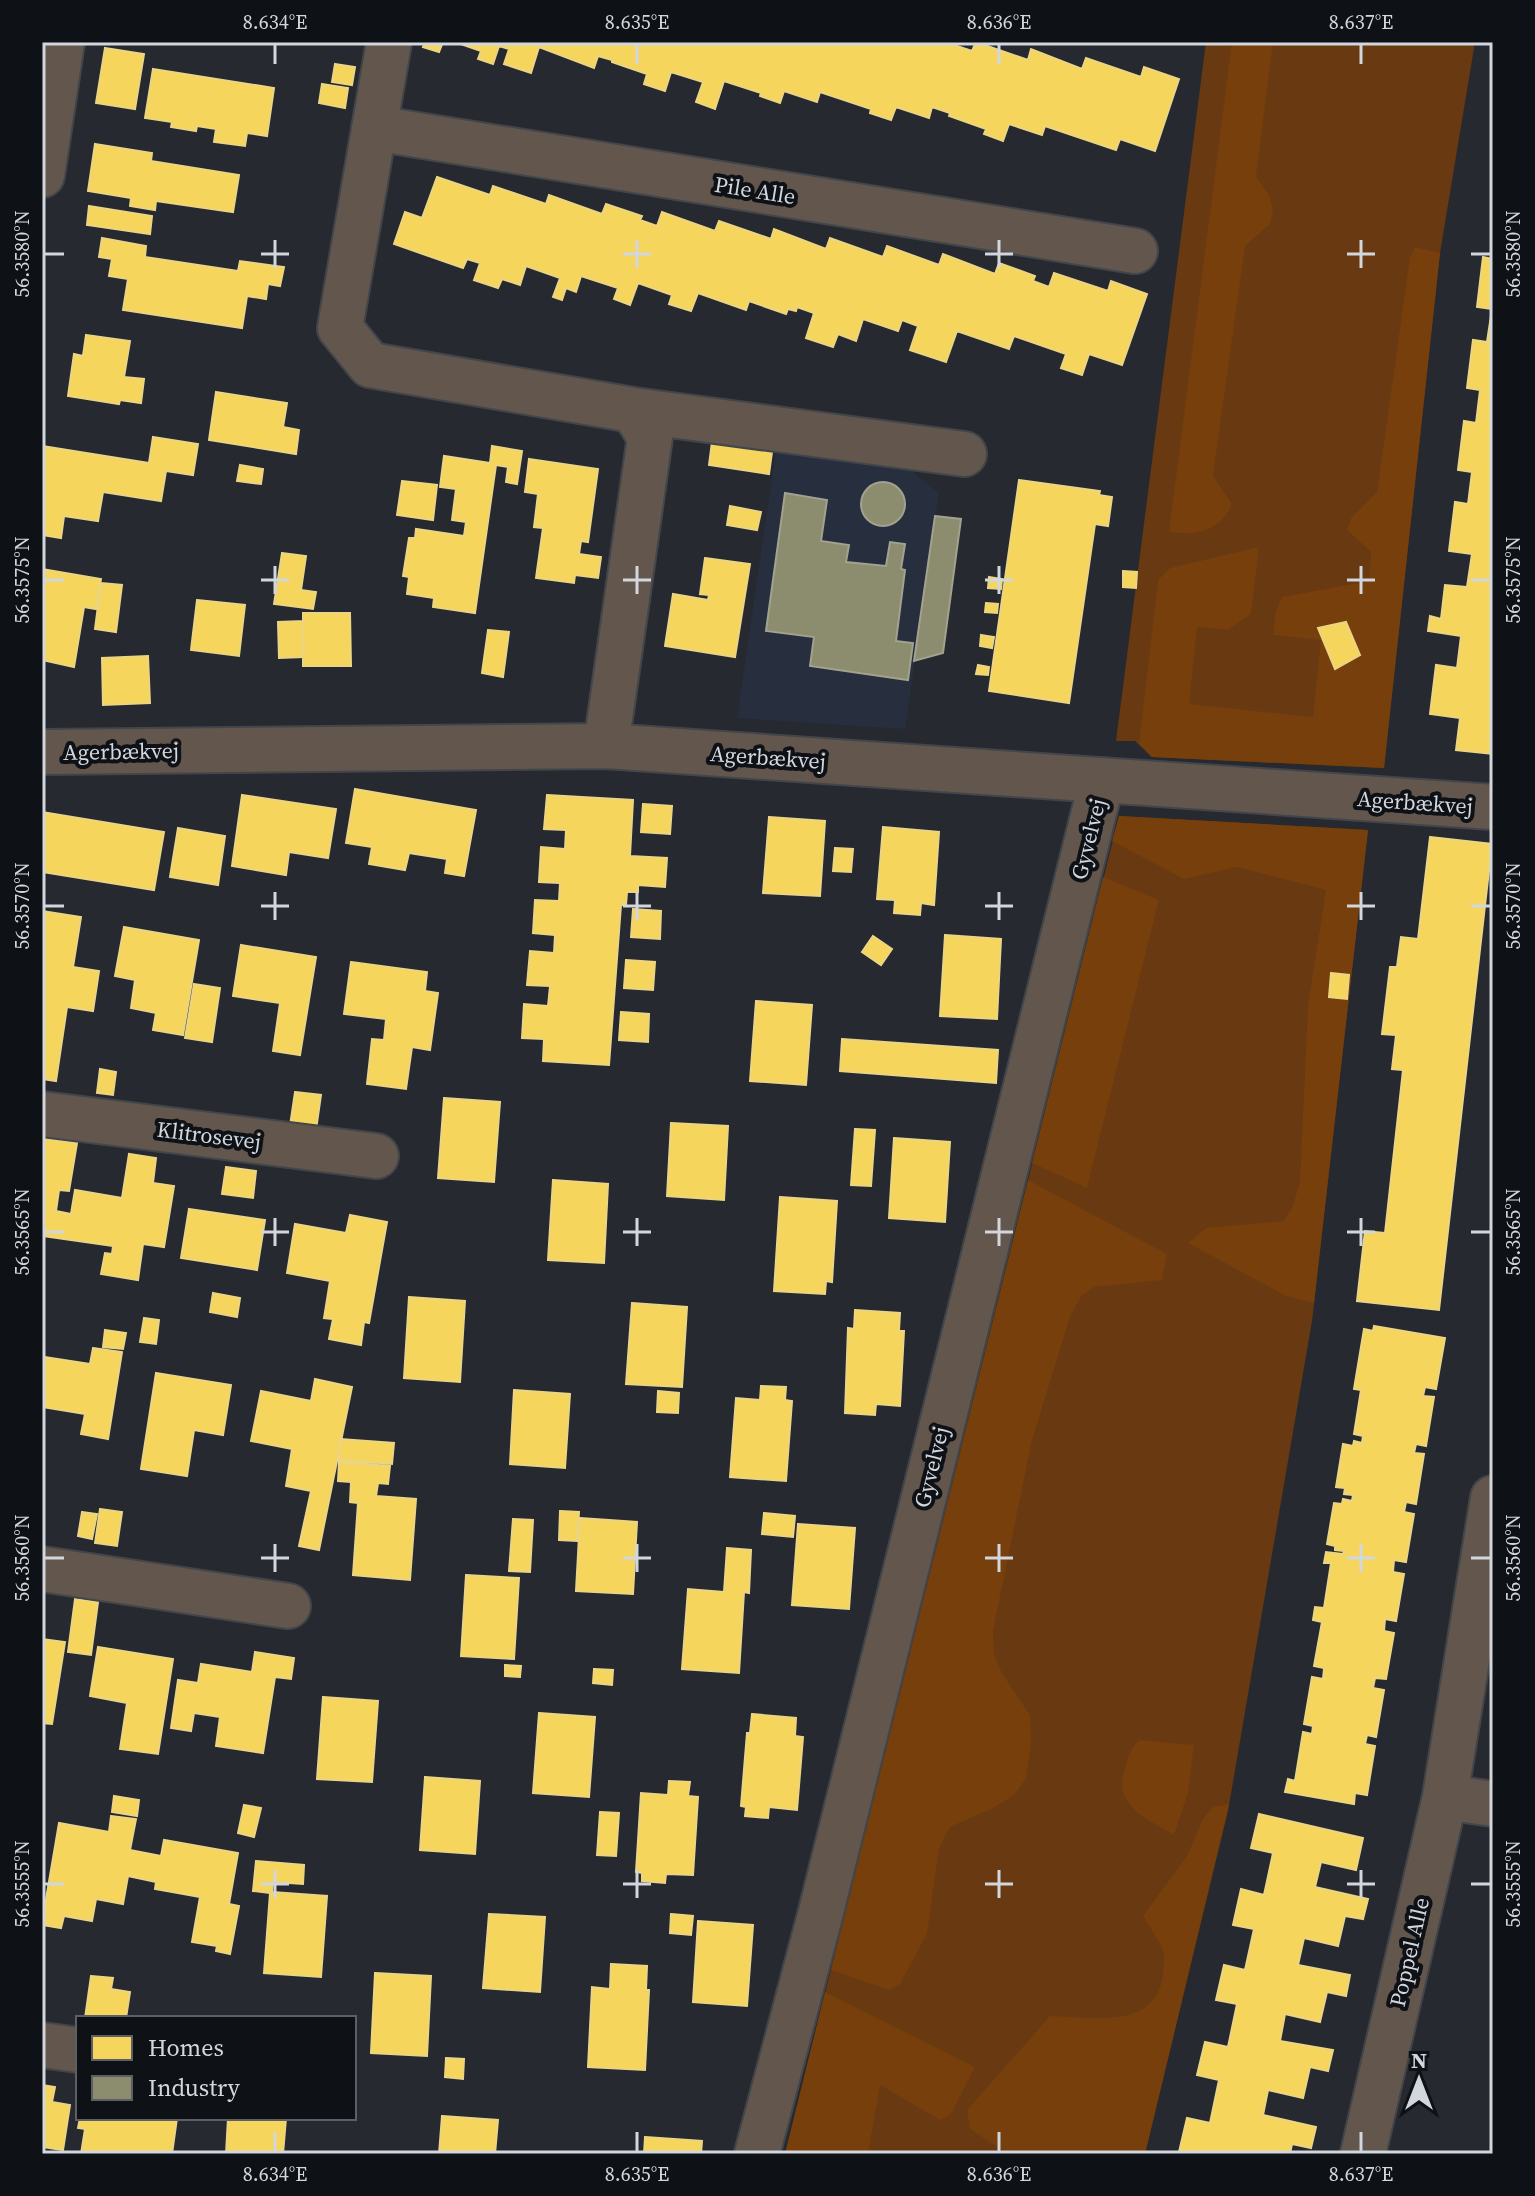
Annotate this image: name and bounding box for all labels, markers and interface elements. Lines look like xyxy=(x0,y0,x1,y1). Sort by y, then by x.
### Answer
text: 8.634°E xyxy=(243,8,307,36)
text: 8.635°E xyxy=(605,8,669,36)
text: 8.636°E xyxy=(967,8,1031,36)
text: 8.637°E xyxy=(1329,8,1393,36)
street label: Pile Alle xyxy=(712,169,798,211)
text: 56.3580°N xyxy=(8,210,36,298)
text: 56.3580°N xyxy=(1499,210,1527,298)
text: 56.3575°N xyxy=(8,536,36,624)
text: 56.3575°N xyxy=(1499,536,1527,624)
street label: Agerbækvej xyxy=(63,735,179,767)
street label: Agerbækvej xyxy=(709,738,827,776)
street label: Agerbækvej xyxy=(1356,783,1474,821)
street label: Gyvelvej xyxy=(1063,795,1113,883)
text: 56.3570°N xyxy=(8,862,36,950)
text: 56.3570°N xyxy=(1499,862,1527,950)
street label: Klitrosevej xyxy=(155,1114,263,1156)
text: 56.3565°N xyxy=(8,1188,36,1276)
text: 56.3565°N xyxy=(1499,1188,1527,1276)
street label: Gyvelvej xyxy=(906,1423,956,1511)
text: 56.3560°N xyxy=(8,1514,36,1602)
text: 56.3560°N xyxy=(1499,1514,1527,1602)
text: 56.3555°N xyxy=(8,1840,36,1928)
text: 56.3555°N xyxy=(1499,1840,1527,1928)
street label: Poppel Alle xyxy=(1382,1894,1436,2010)
legend xyxy=(76,2016,356,2120)
text: Homes xyxy=(148,2031,224,2064)
north arrow xyxy=(1379,2040,1459,2120)
text: N xyxy=(1411,2045,1427,2075)
text: Industry xyxy=(148,2071,240,2104)
text: 8.634°E xyxy=(243,2160,307,2188)
text: 8.635°E xyxy=(605,2160,669,2188)
text: 8.636°E xyxy=(967,2160,1031,2188)
text: 8.637°E xyxy=(1329,2160,1393,2188)

